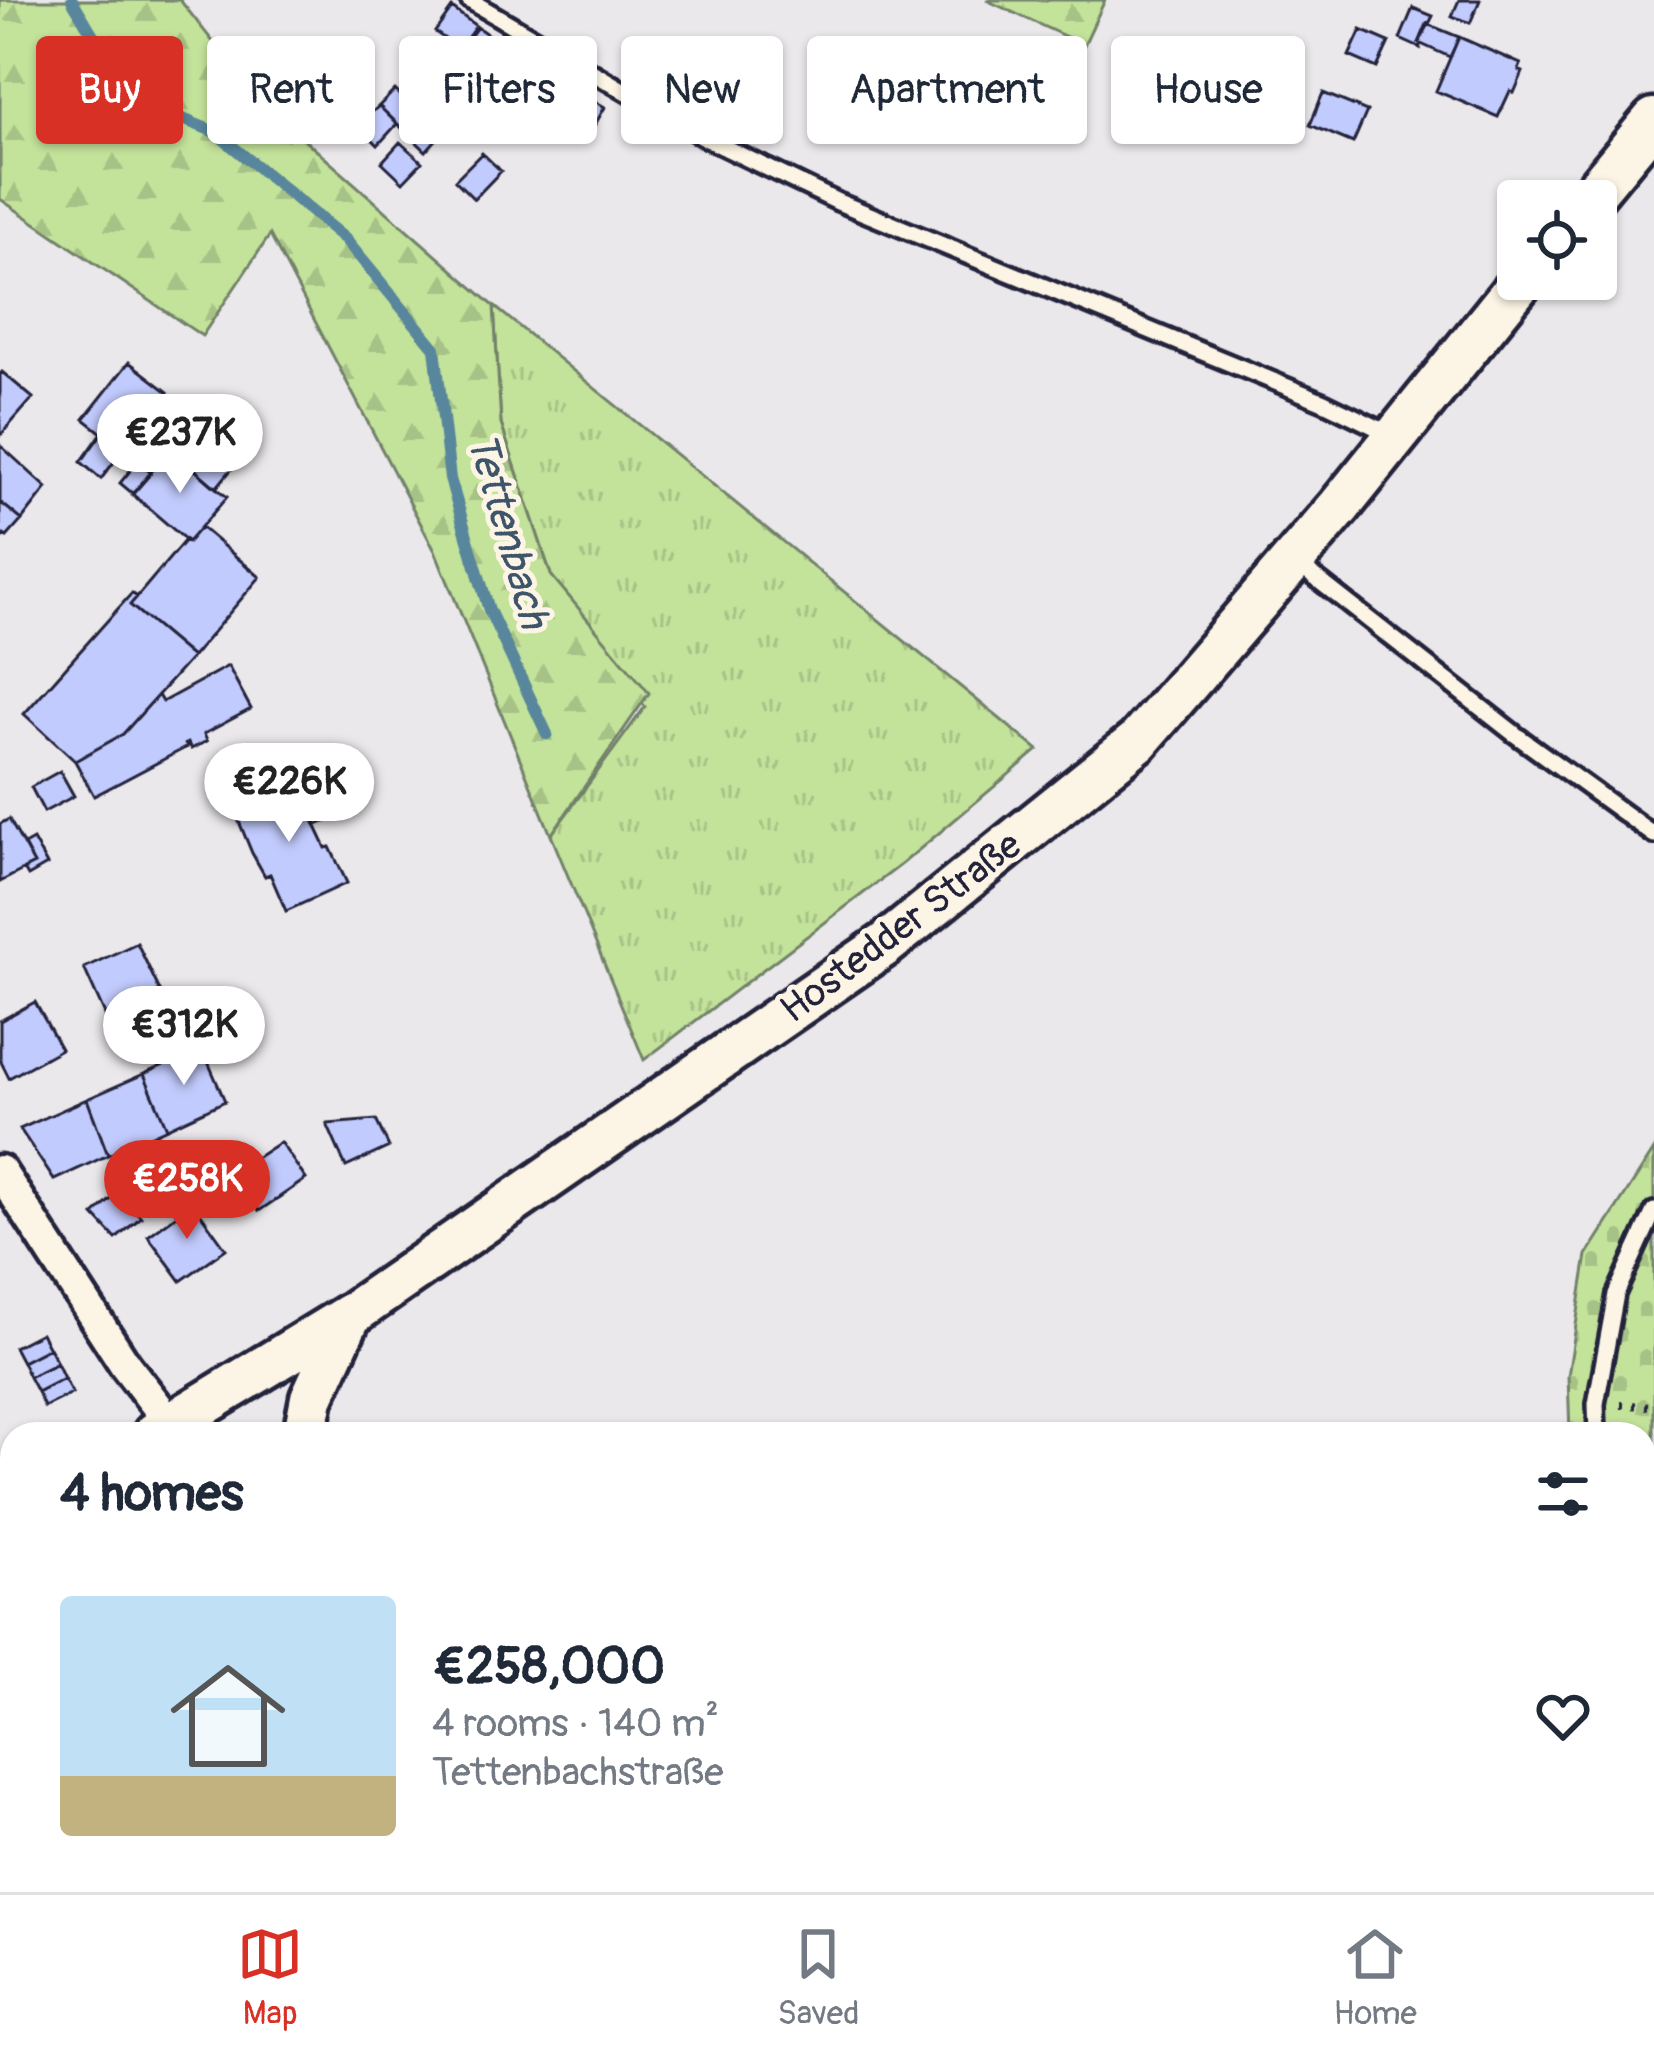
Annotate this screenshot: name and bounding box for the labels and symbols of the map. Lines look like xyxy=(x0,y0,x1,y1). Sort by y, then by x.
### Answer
pin: €237K xyxy=(96,394,264,496)
water label: Tettenbach xyxy=(454,427,560,636)
pin: €226K xyxy=(205,743,373,845)
street label: Hostedder Straße xyxy=(771,821,1031,1034)
pin: €312K xyxy=(100,986,268,1088)
pin: €258K xyxy=(103,1140,271,1242)

